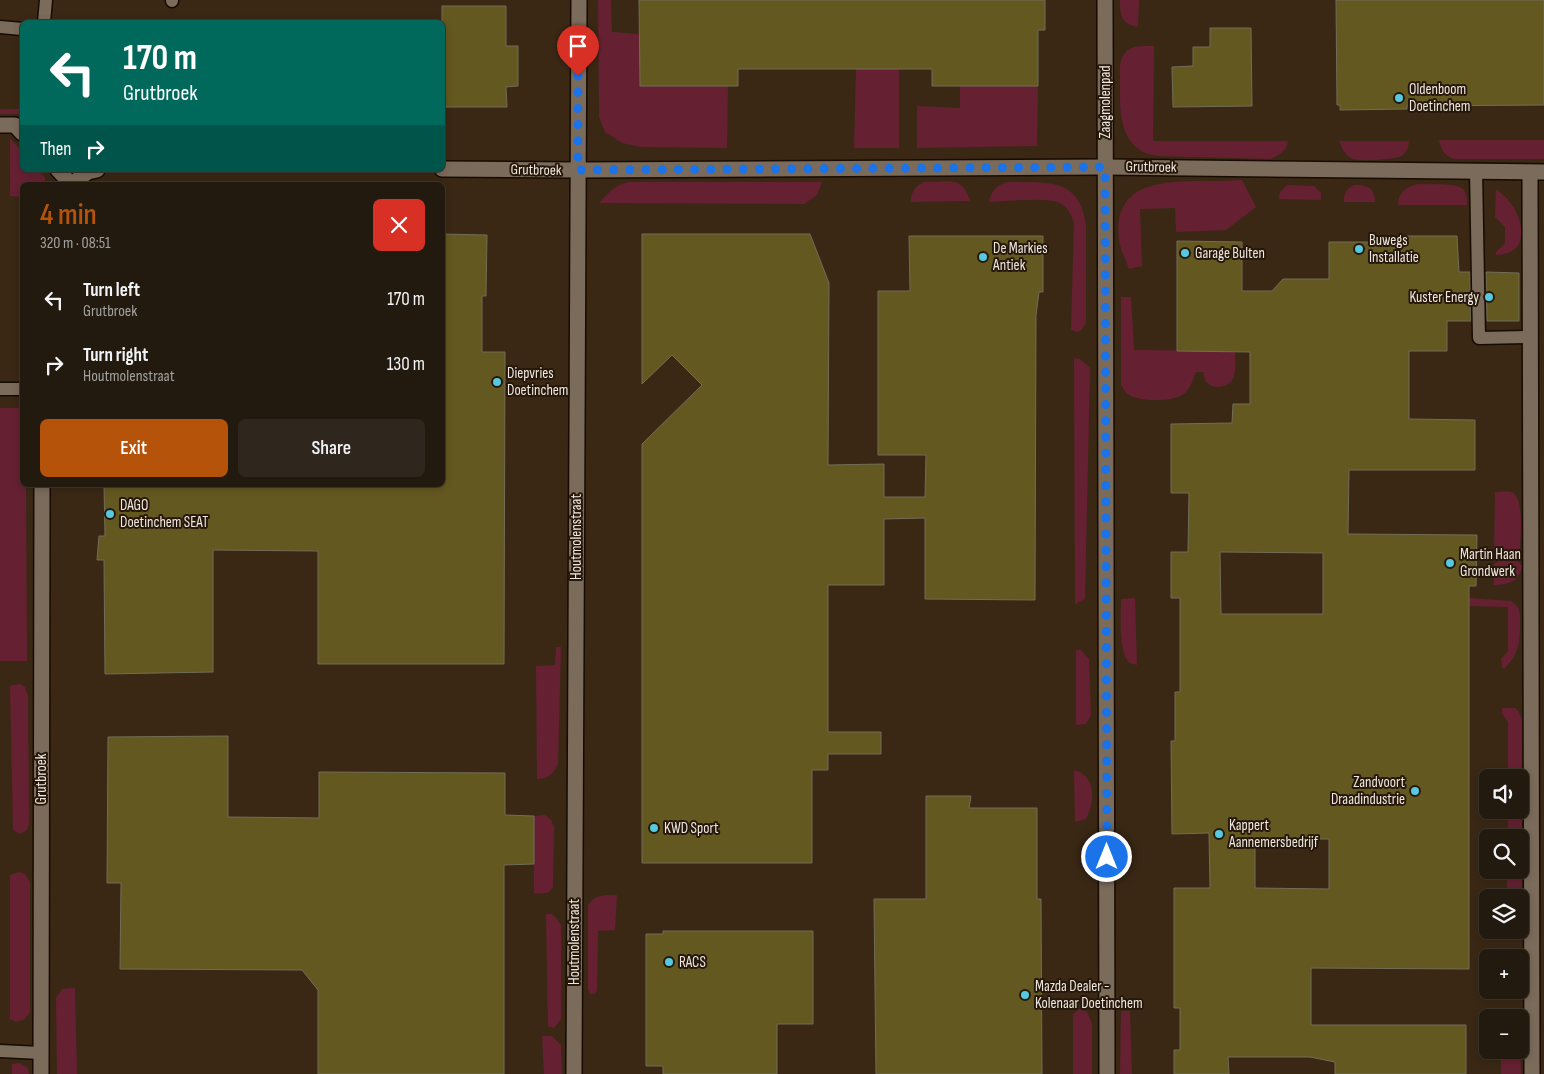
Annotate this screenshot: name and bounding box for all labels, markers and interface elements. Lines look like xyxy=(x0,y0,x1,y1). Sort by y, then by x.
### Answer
pin xyxy=(557,25,599,76)
icon: arrive xyxy=(564,32,592,60)
text: 170 m xyxy=(123,37,197,80)
icon: left xyxy=(40,40,105,105)
street label: Zaagmolenpad xyxy=(1096,66,1115,138)
text: Grutbroek xyxy=(123,80,198,107)
place label: Oldenboom Doetinchem xyxy=(1409,80,1470,116)
marker: Oldenboom Doetinchem xyxy=(1393,92,1405,104)
icon: right xyxy=(81,135,109,163)
text: Then xyxy=(40,138,71,161)
street label: Grutbroek xyxy=(1125,157,1177,177)
street label: Grutbroek xyxy=(510,160,562,180)
text: 4 min xyxy=(40,197,97,233)
button: close xyxy=(373,199,425,251)
place label: Buwegs Installatie xyxy=(1369,231,1419,267)
text: 320 m · 08:51 xyxy=(40,234,111,253)
place label: De Markies Antiek xyxy=(992,239,1048,275)
marker: Buwegs Installatie xyxy=(1353,243,1365,255)
place label: Garage Bulten xyxy=(1195,244,1265,263)
marker: Garage Bulten xyxy=(1179,247,1191,259)
marker: De Markies Antiek xyxy=(977,251,989,263)
text: Turn left xyxy=(83,279,140,302)
icon: left xyxy=(40,286,68,314)
text: 170 m xyxy=(387,288,425,311)
place label: Kuster Energy xyxy=(1410,288,1479,307)
marker: Kuster Energy xyxy=(1483,291,1495,303)
text: Grutbroek xyxy=(83,302,137,321)
text: Turn right xyxy=(83,344,148,367)
icon: right xyxy=(40,351,68,379)
text: 130 m xyxy=(387,353,425,376)
place label: Diepvries Doetinchem xyxy=(507,364,568,400)
text: Houtmolenstraat xyxy=(83,367,175,386)
marker: Diepvries Doetinchem xyxy=(491,376,503,388)
button: Exit xyxy=(40,419,228,477)
button: Share xyxy=(238,419,425,477)
street label: Houtmolenstraat xyxy=(567,494,586,580)
place label: DAGO Doetinchem SEAT xyxy=(120,496,208,532)
marker: DAGO Doetinchem SEAT xyxy=(104,508,116,520)
place label: Martin Haan Grondwerk xyxy=(1460,545,1521,581)
marker: Martin Haan Grondwerk xyxy=(1444,557,1456,569)
street label: Grutbroek xyxy=(32,753,51,804)
map controls xyxy=(1479,769,1529,1059)
button: sound xyxy=(1479,769,1529,819)
place label: Zandvoort Draadindustrie xyxy=(1331,773,1405,809)
marker: Zandvoort Draadindustrie xyxy=(1409,785,1421,797)
place label: Kappert Aannemersbedrijf xyxy=(1228,816,1319,852)
place label: KWD Sport xyxy=(664,819,719,838)
marker: KWD Sport xyxy=(648,822,660,834)
marker: Kappert Aannemersbedrijf xyxy=(1213,828,1225,840)
button: search xyxy=(1479,829,1529,879)
position arrow xyxy=(1080,830,1132,882)
button: layers xyxy=(1479,889,1529,939)
street label: Houtmolenstraat xyxy=(565,899,584,985)
button: + xyxy=(1479,949,1529,999)
place label: RACS xyxy=(679,953,706,972)
marker: RACS xyxy=(663,956,675,968)
place label: Mazda Dealer - Kolenaar Doetinchem xyxy=(1035,977,1143,1013)
marker: Mazda Dealer - Kolenaar Doetinchem xyxy=(1019,989,1031,1001)
button: − xyxy=(1479,1009,1529,1059)

